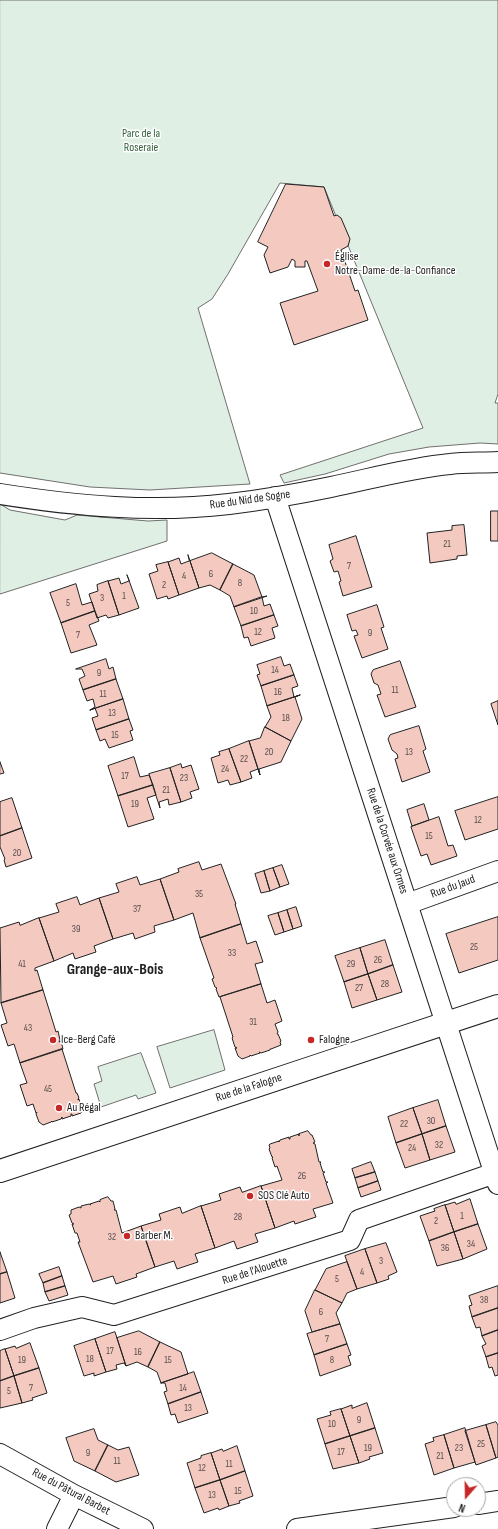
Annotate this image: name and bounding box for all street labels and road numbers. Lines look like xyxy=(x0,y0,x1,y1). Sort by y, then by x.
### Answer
street label: Rue du Nid de Sogne xyxy=(209,487,291,513)
street label: Rue de la Corvée aux Ormes xyxy=(363,786,411,896)
street label: Rue du Jaud xyxy=(429,872,477,902)
street label: Rue de la Falogne xyxy=(214,1071,284,1105)
street label: Rue de l'Alouette xyxy=(221,1254,289,1288)
street label: Rue du Pâtural Barbet xyxy=(30,1465,112,1519)

